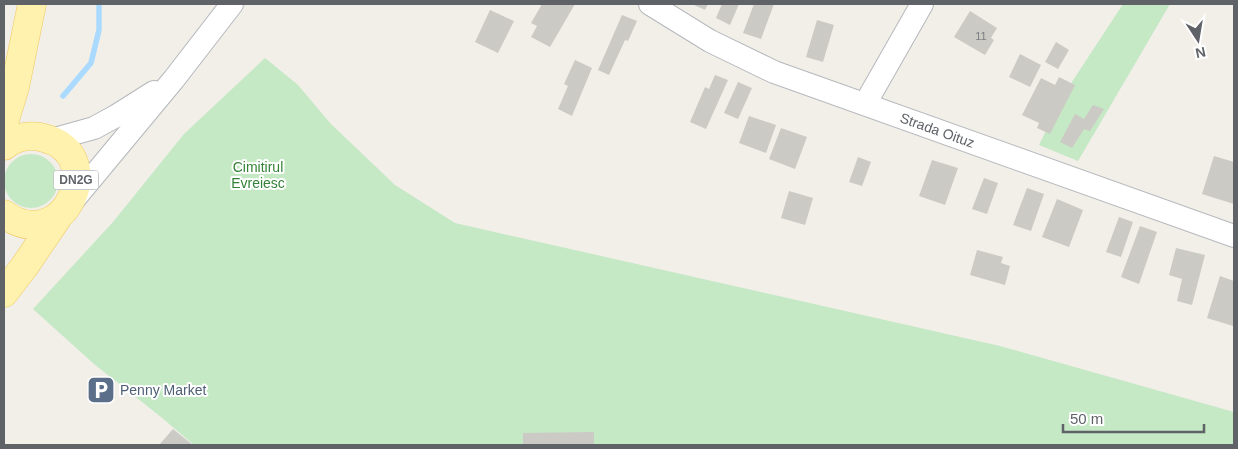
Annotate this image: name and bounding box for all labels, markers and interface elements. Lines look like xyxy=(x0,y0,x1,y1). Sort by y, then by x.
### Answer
north arrow xyxy=(1173,15,1223,65)
house number: 11 xyxy=(975,30,987,42)
text: N xyxy=(1194,44,1207,62)
street label: Strada Oituz xyxy=(898,110,977,151)
park label: Cimitirul Evreiesc xyxy=(231,159,285,191)
road number: DN2G xyxy=(54,170,98,190)
parking icon: Penny Market xyxy=(86,375,116,405)
place label: Penny Market xyxy=(120,382,206,398)
scale bar xyxy=(1063,402,1204,434)
text: 50 m xyxy=(1070,410,1103,427)

